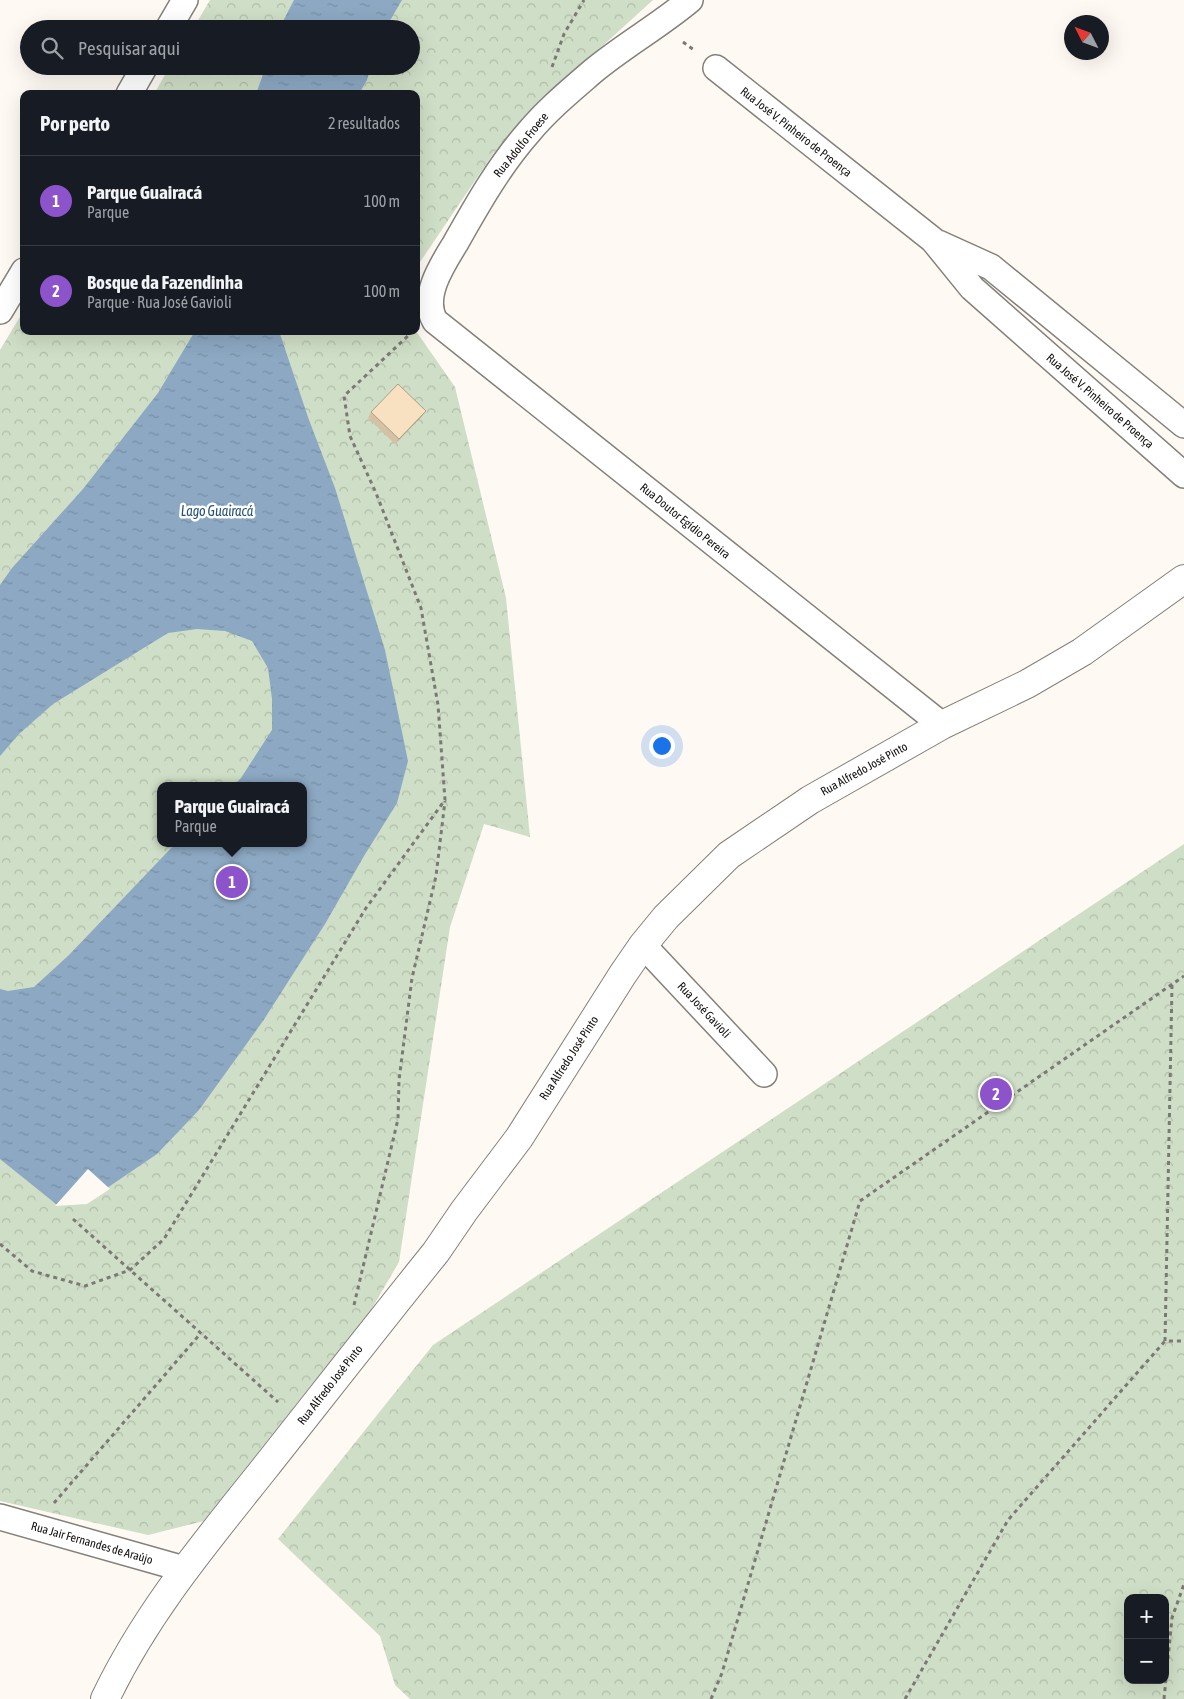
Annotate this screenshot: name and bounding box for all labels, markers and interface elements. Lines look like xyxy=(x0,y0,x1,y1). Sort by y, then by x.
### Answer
north arrow xyxy=(1064,15,1109,60)
search box xyxy=(20,20,420,75)
icon: search xyxy=(38,34,66,62)
text: Pesquisar aqui xyxy=(78,37,180,59)
street label: Rua José V. Pinheiro de Proença xyxy=(738,84,854,180)
street label: Rua Adolfo Froese xyxy=(491,110,551,180)
text: Por perto xyxy=(40,111,110,135)
text: 2 resultados xyxy=(328,114,400,132)
text: Parque Guairacá xyxy=(87,181,202,203)
text: 1 xyxy=(52,192,60,210)
text: 100 m xyxy=(364,192,400,210)
text: Parque xyxy=(87,203,129,221)
text: Bosque da Fazendinha xyxy=(87,271,243,293)
text: 2 xyxy=(52,282,60,300)
text: 100 m xyxy=(364,282,400,300)
text: Parque · Rua José Gavioli xyxy=(87,293,232,311)
street label: Rua José V. Pinheiro de Proença xyxy=(1044,351,1156,451)
street label: Rua Doutor Egídio Pereira xyxy=(637,480,733,562)
water label: Lago Guairacá xyxy=(181,503,254,519)
your location xyxy=(649,733,675,759)
street label: Rua Alfredo José Pinto xyxy=(818,739,910,799)
popup xyxy=(157,782,307,847)
text: Parque Guairacá xyxy=(174,795,290,817)
text: Parque xyxy=(174,817,217,835)
pin: 1 xyxy=(216,863,248,901)
street label: Rua José Gavioli xyxy=(675,979,733,1041)
street label: Rua Alfredo José Pinto xyxy=(537,1013,602,1103)
pin: 2 xyxy=(980,1075,1012,1113)
street label: Rua Alfredo José Pinto xyxy=(295,1342,366,1428)
street label: Rua Jair Fernandes de Araújo xyxy=(30,1519,155,1567)
map controls xyxy=(1124,1594,1169,1684)
button: + xyxy=(1124,1594,1169,1639)
button: − xyxy=(1124,1639,1169,1684)

